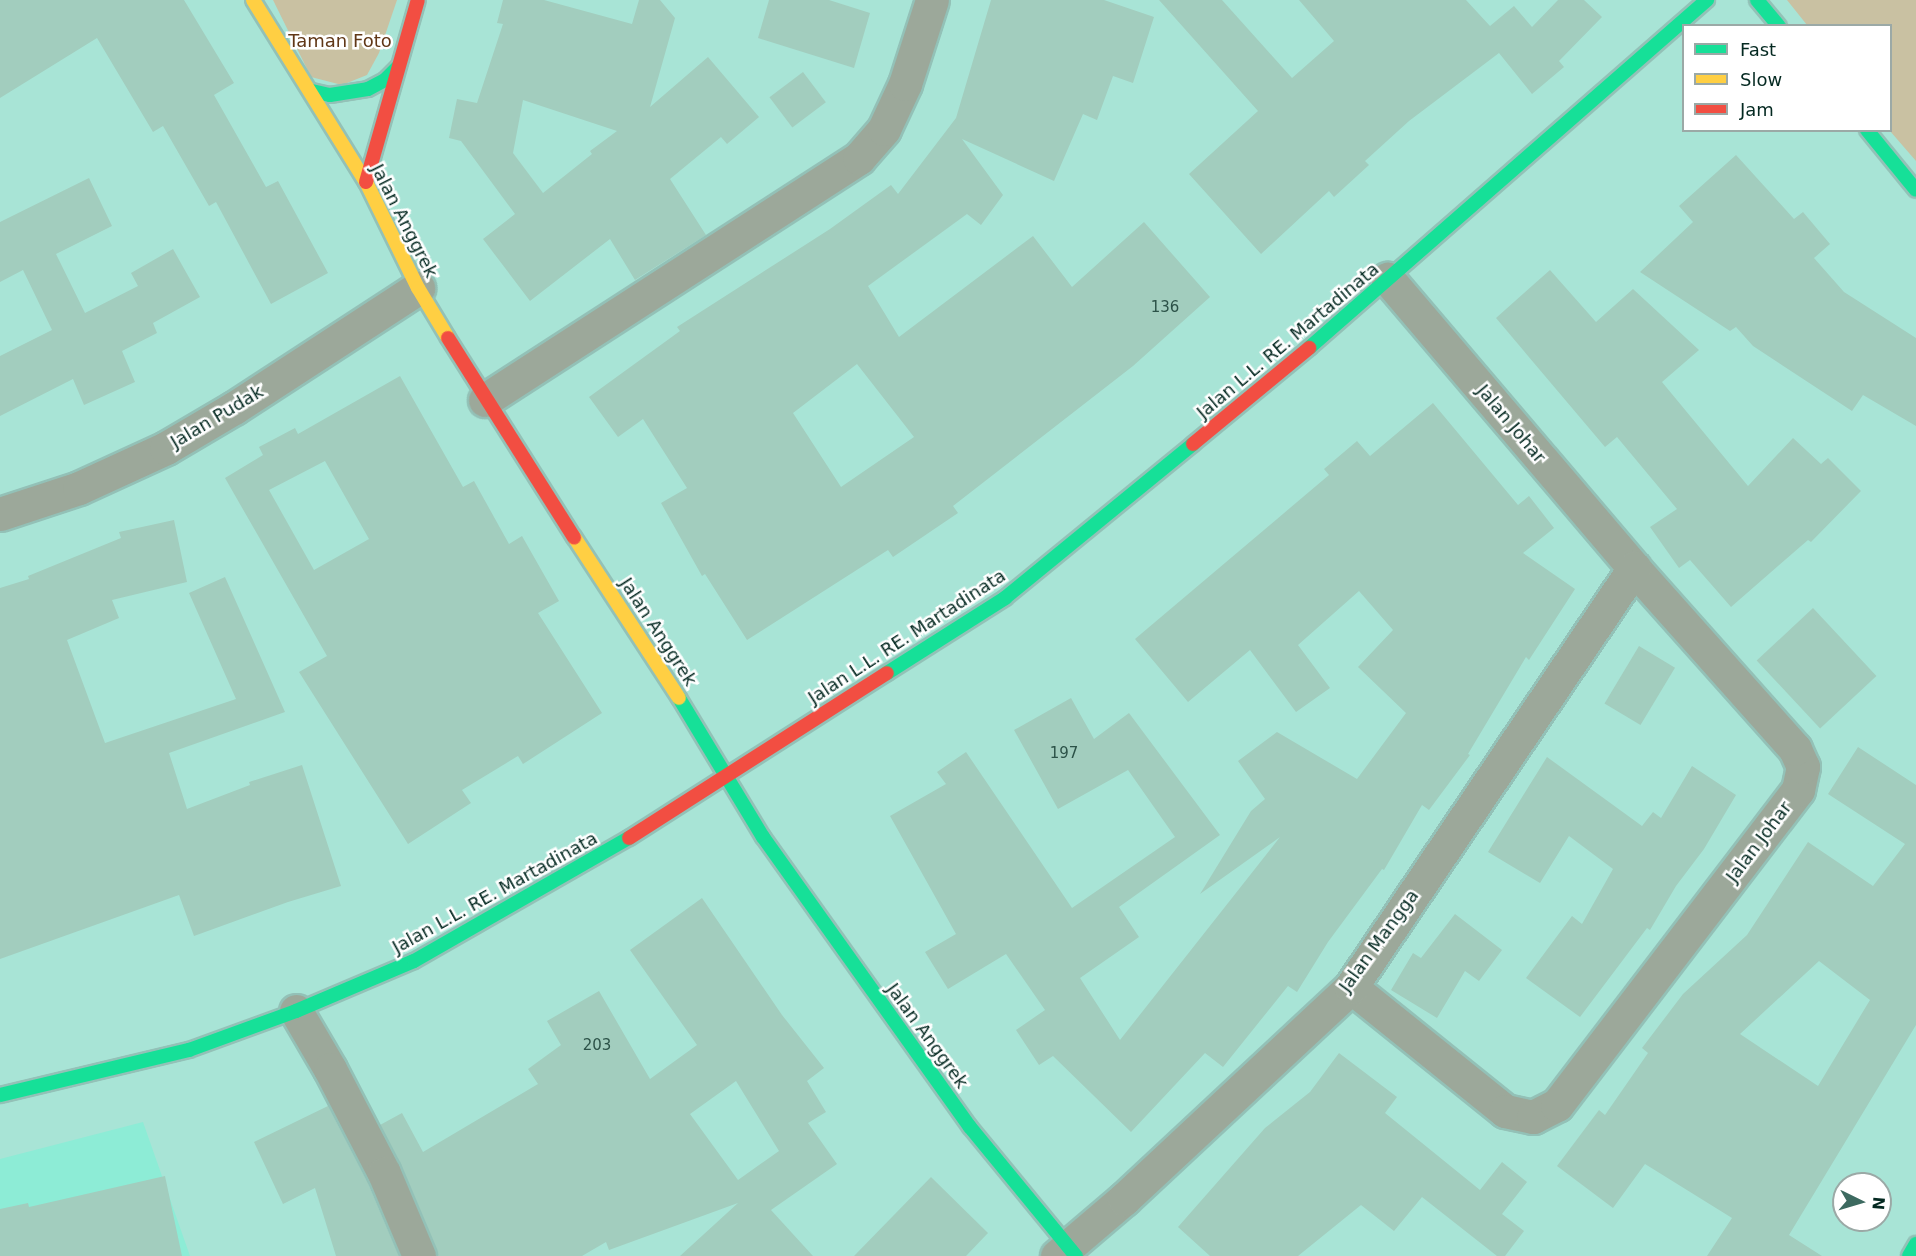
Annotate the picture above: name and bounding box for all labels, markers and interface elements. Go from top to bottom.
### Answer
legend [1682,24,1892,132]
park label: Taman Foto [288,30,392,52]
text: Fast [1740,39,1776,60]
text: Slow [1740,69,1782,90]
text: Jam [1740,99,1774,120]
street label: Jalan Anggrek [366,161,442,281]
street label: Jalan L.L. RE. Martadinata [1193,258,1383,424]
house number: 136 [1151,299,1179,317]
street label: Jalan Johar [1472,380,1550,468]
street label: Jalan Pudak [167,381,267,453]
street label: Jalan L.L. RE. Martadinata [804,565,1010,709]
street label: Jalan Anggrek [615,574,701,690]
house number: 197 [1050,745,1078,763]
street label: Jalan Johar [1722,797,1796,887]
street label: Jalan L.L. RE. Martadinata [389,828,601,958]
street label: Jalan Mangga [1335,886,1423,996]
street label: Jalan Anggrek [882,979,972,1093]
house number: 203 [583,1037,611,1055]
north arrow [1832,1172,1892,1232]
text: N [1868,1196,1888,1211]

